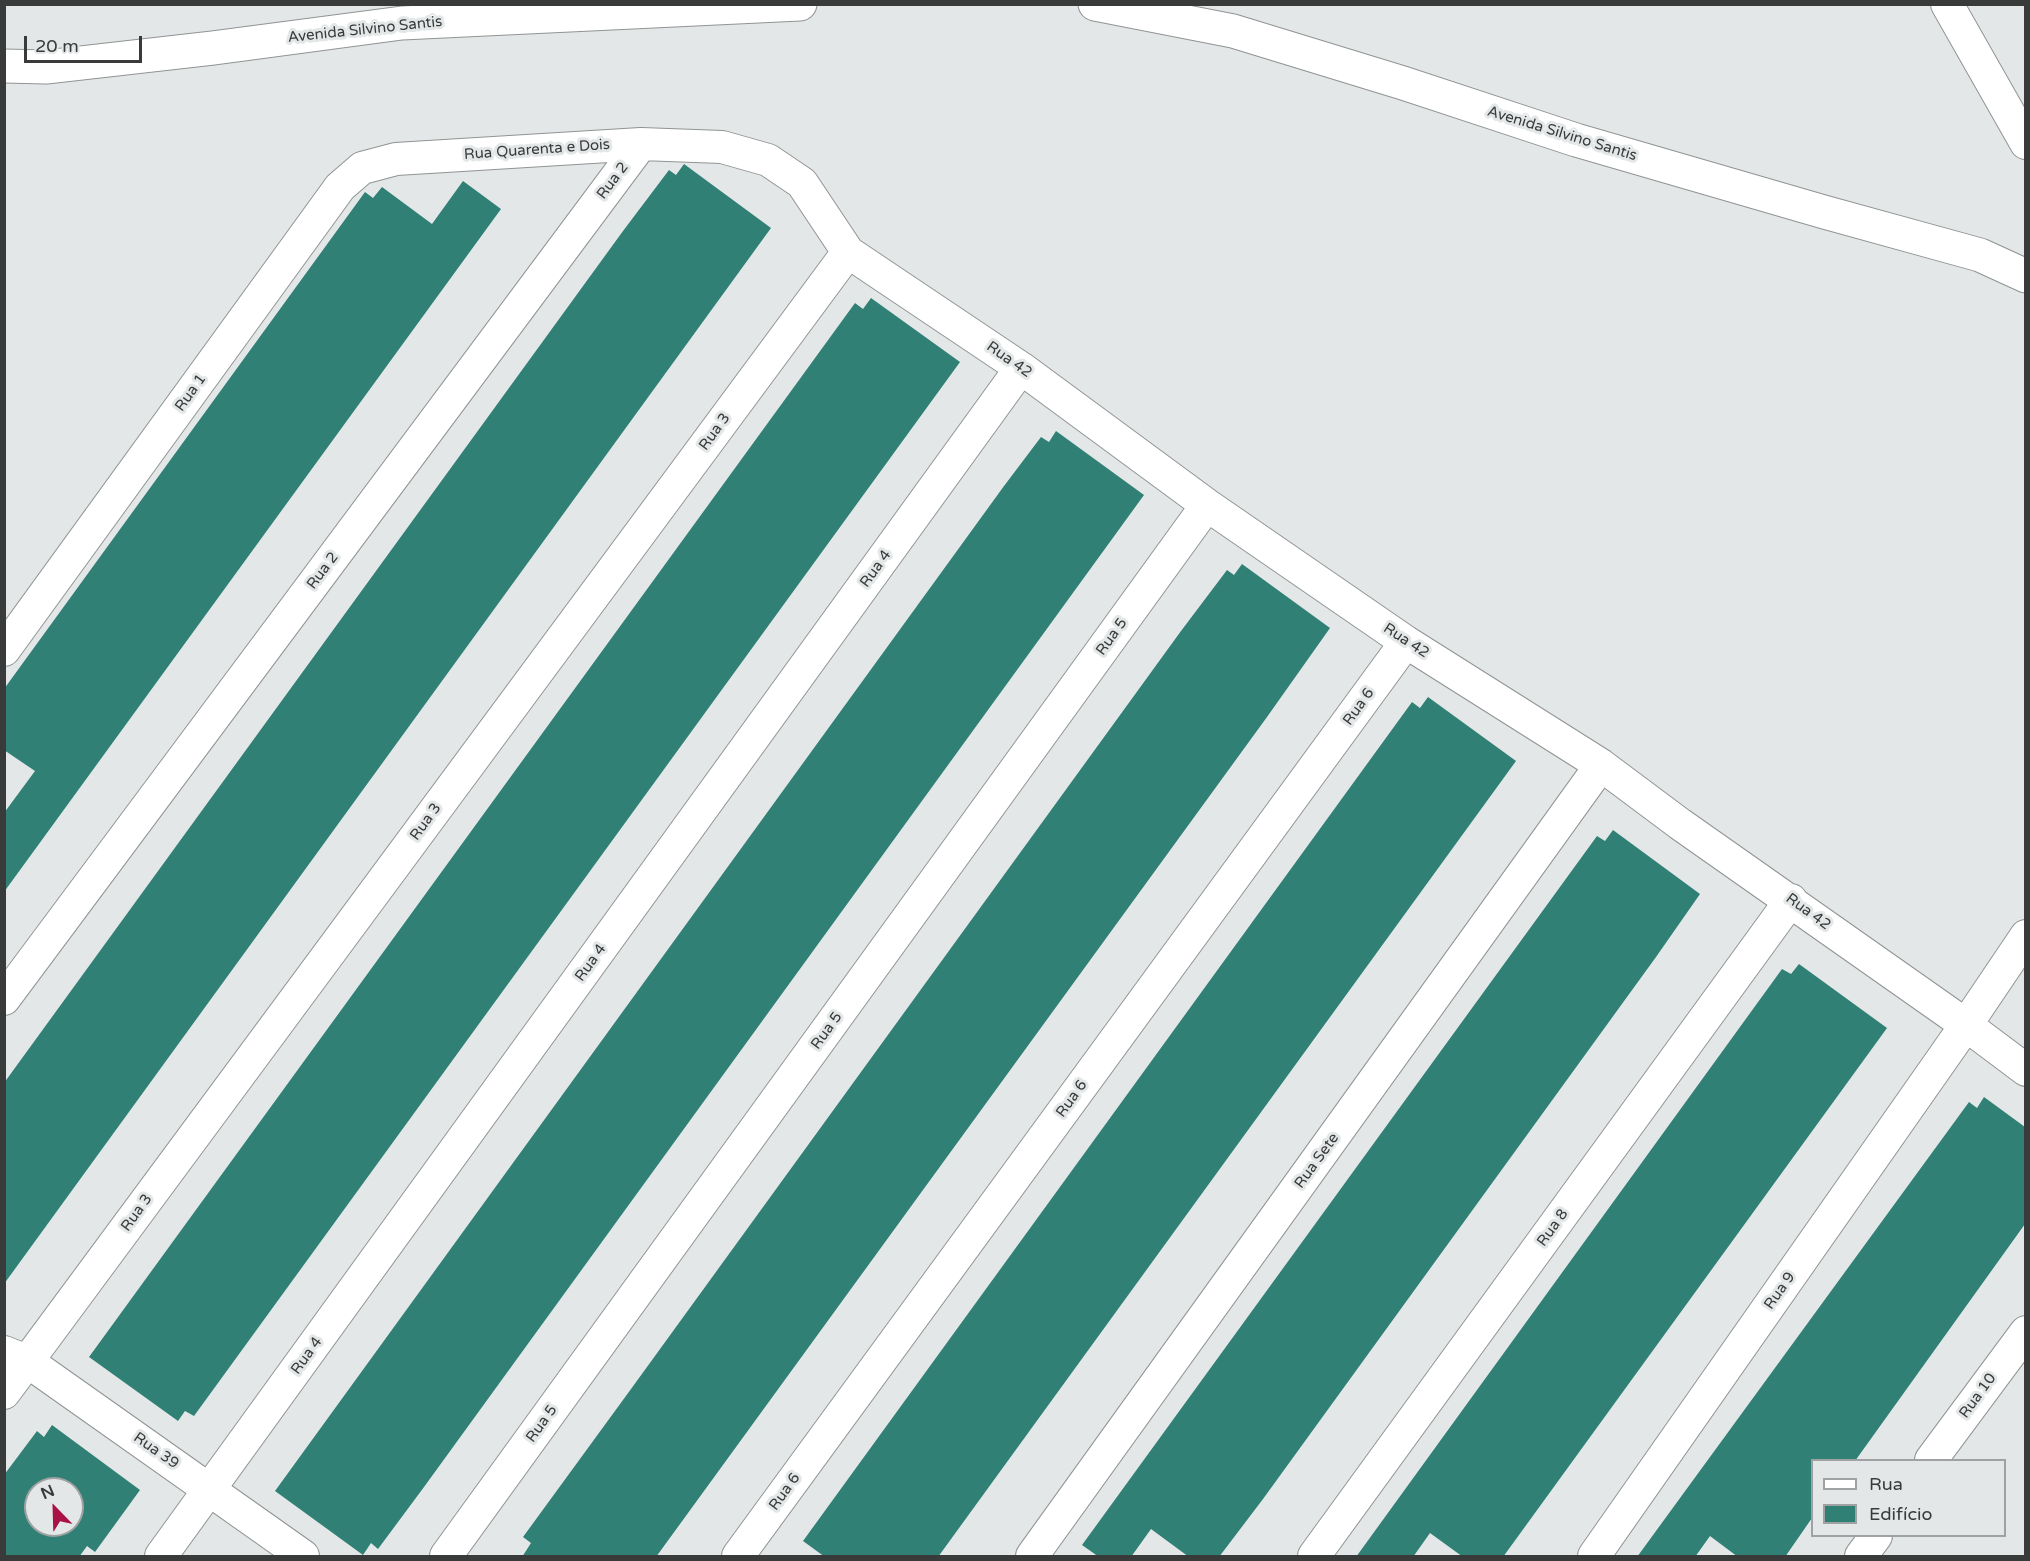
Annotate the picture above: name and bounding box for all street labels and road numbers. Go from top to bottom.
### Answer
street label: Avenida Silvino Santis [287,13,443,47]
street label: Avenida Silvino Santis [1485,103,1639,165]
street label: Rua Quarenta e Dois [463,136,611,164]
street label: Rua 2 [593,159,633,203]
street label: Rua 42 [983,338,1035,382]
street label: Rua 1 [172,371,210,415]
street label: Rua 3 [696,410,734,454]
street label: Rua 4 [857,547,895,591]
street label: Rua 2 [303,549,343,593]
street label: Rua 5 [1093,615,1131,659]
street label: Rua 42 [1380,620,1432,662]
street label: Rua 6 [1340,685,1378,729]
street label: Rua 3 [407,800,445,844]
street label: Rua 42 [1782,890,1834,934]
street label: Rua 4 [572,941,610,985]
street label: Rua 5 [808,1009,846,1053]
street label: Rua 6 [1053,1077,1091,1121]
street label: Rua Sete [1291,1130,1343,1192]
street label: Rua 3 [118,1191,156,1235]
street label: Rua 8 [1534,1206,1572,1250]
street label: Rua 9 [1761,1269,1799,1313]
street label: Rua 4 [288,1334,326,1378]
street label: Rua 10 [1956,1370,2000,1422]
street label: Rua 5 [523,1402,561,1446]
street label: Rua 39 [130,1429,182,1473]
street label: Rua 6 [766,1470,804,1514]

